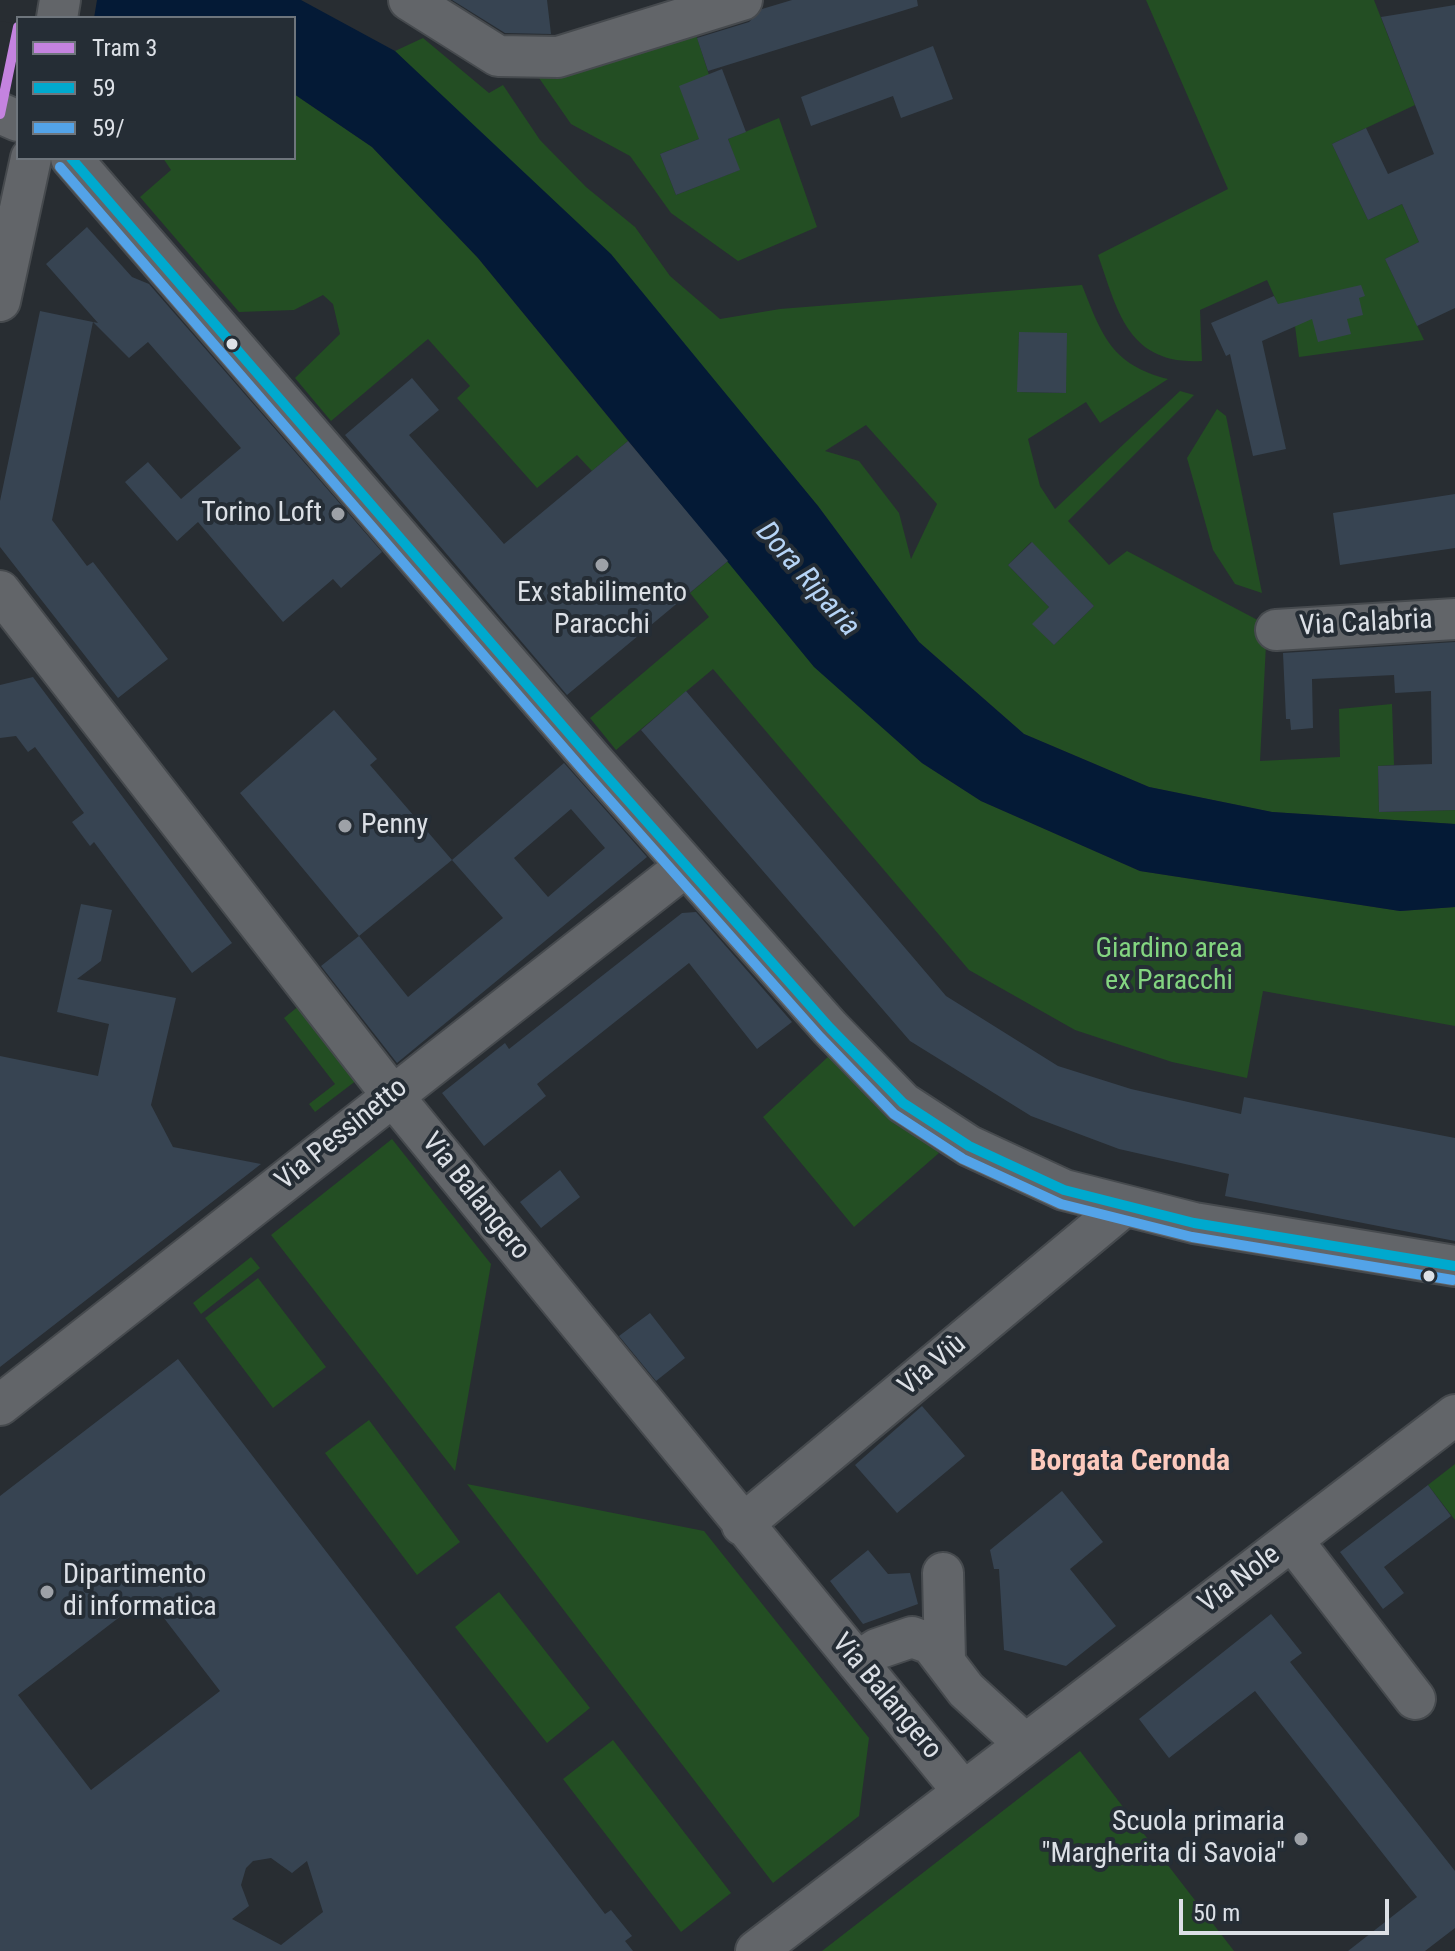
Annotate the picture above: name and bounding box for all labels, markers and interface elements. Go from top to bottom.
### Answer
legend [16,16,296,160]
text: Tram 3 [92,34,157,62]
text: 59 [92,74,116,102]
text: 59/ [92,114,125,142]
unlabelled marker [224,336,240,352]
place label: Torino Loft [201,497,322,531]
marker: Torino Loft [329,505,347,523]
water label: Dora Riparia [747,515,867,645]
marker: Ex stabilimento Paracchi [593,556,611,574]
place label: Ex stabilimento Paracchi [517,577,687,643]
street label: Via Calabria [1299,604,1433,644]
place label: Penny [361,809,428,843]
marker: Penny [336,817,354,835]
park label: Giardino area ex Paracchi [1095,933,1243,999]
street label: Via Pessinetto [269,1072,415,1198]
street label: Via Balangero [414,1127,536,1267]
unlabelled marker [1421,1268,1437,1284]
street label: Via Viù [892,1328,974,1404]
district label: Borgata Ceronda [1030,1444,1230,1480]
street label: Via Nole [1193,1539,1287,1621]
place label: Dipartimento di informatica [63,1559,217,1625]
marker: Dipartimento di informatica [38,1583,56,1601]
street label: Via Balangero [824,1627,948,1767]
place label: Scuola primaria "Margherita di Savoia" [1041,1806,1285,1872]
marker: Scuola primaria "Margherita di Savoia" [1292,1830,1310,1848]
scale bar [1183,1883,1393,1933]
text: 50 m [1193,1899,1240,1927]

